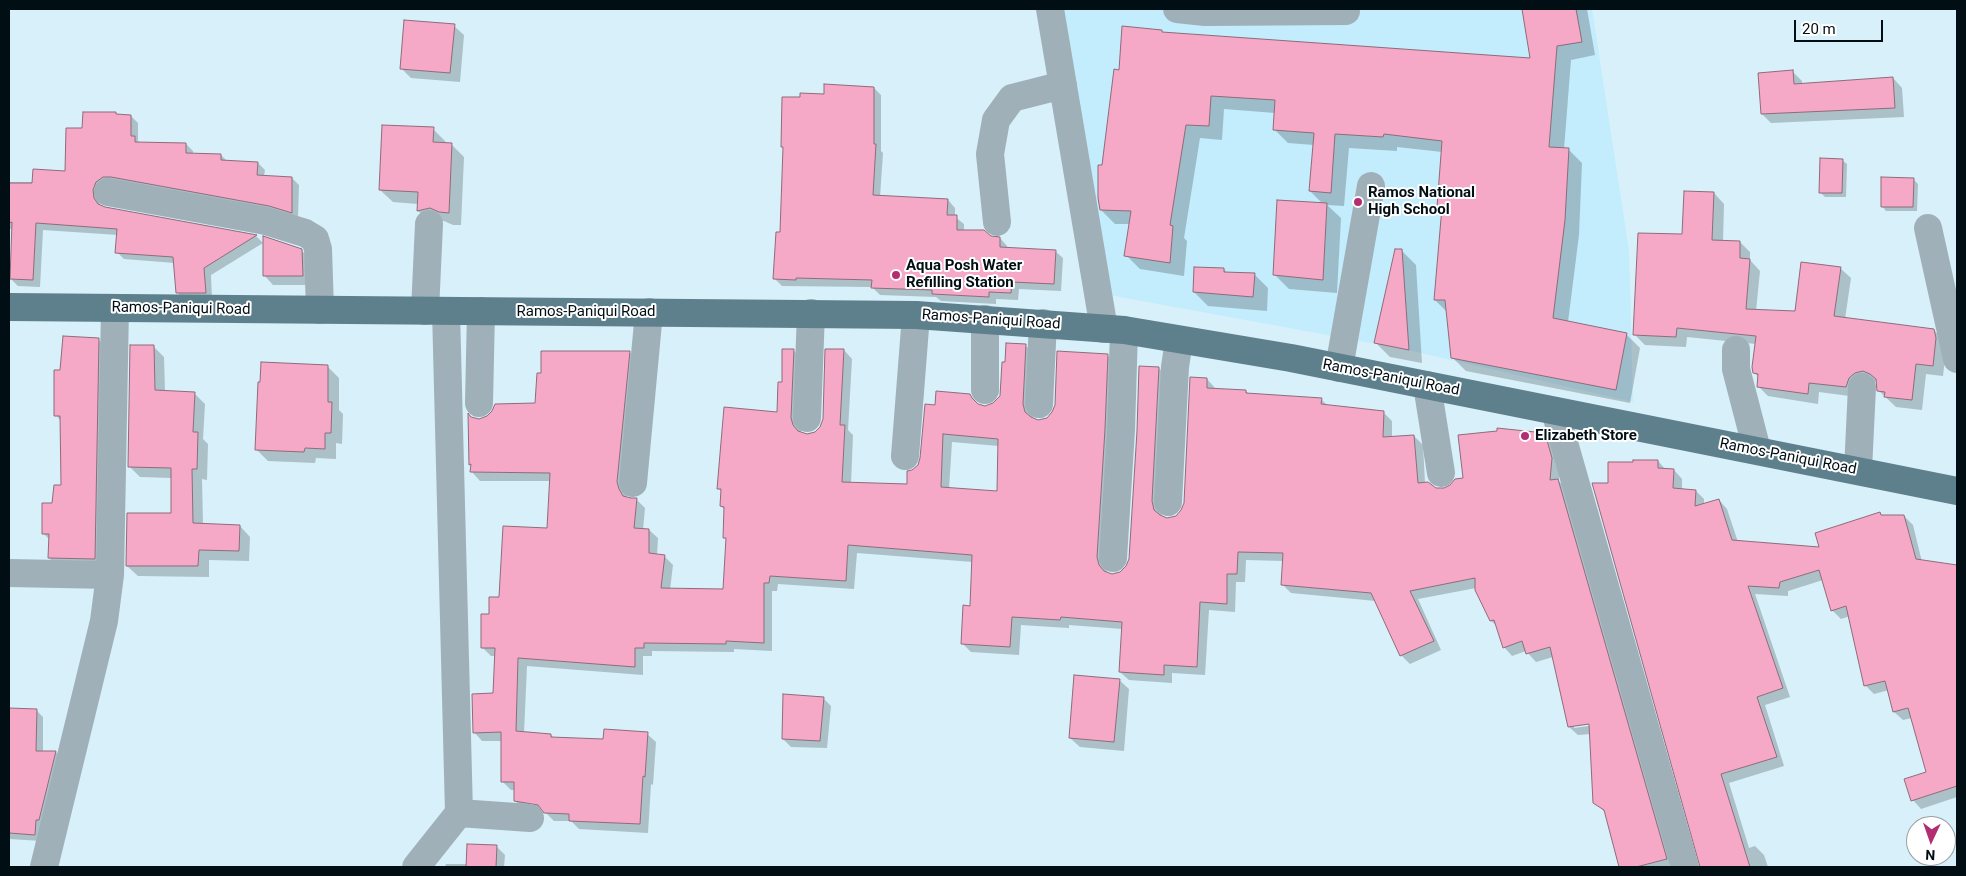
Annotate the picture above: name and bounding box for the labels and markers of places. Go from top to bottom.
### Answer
place label: Ramos National High School [1368,184,1475,219]
marker: Ramos National High School [1352,196,1364,208]
place label: Aqua Posh Water Refilling Station [906,257,1022,292]
marker: Aqua Posh Water Refilling Station [890,269,902,281]
place label: Elizabeth Store [1535,427,1637,445]
marker: Elizabeth Store [1519,430,1531,442]

